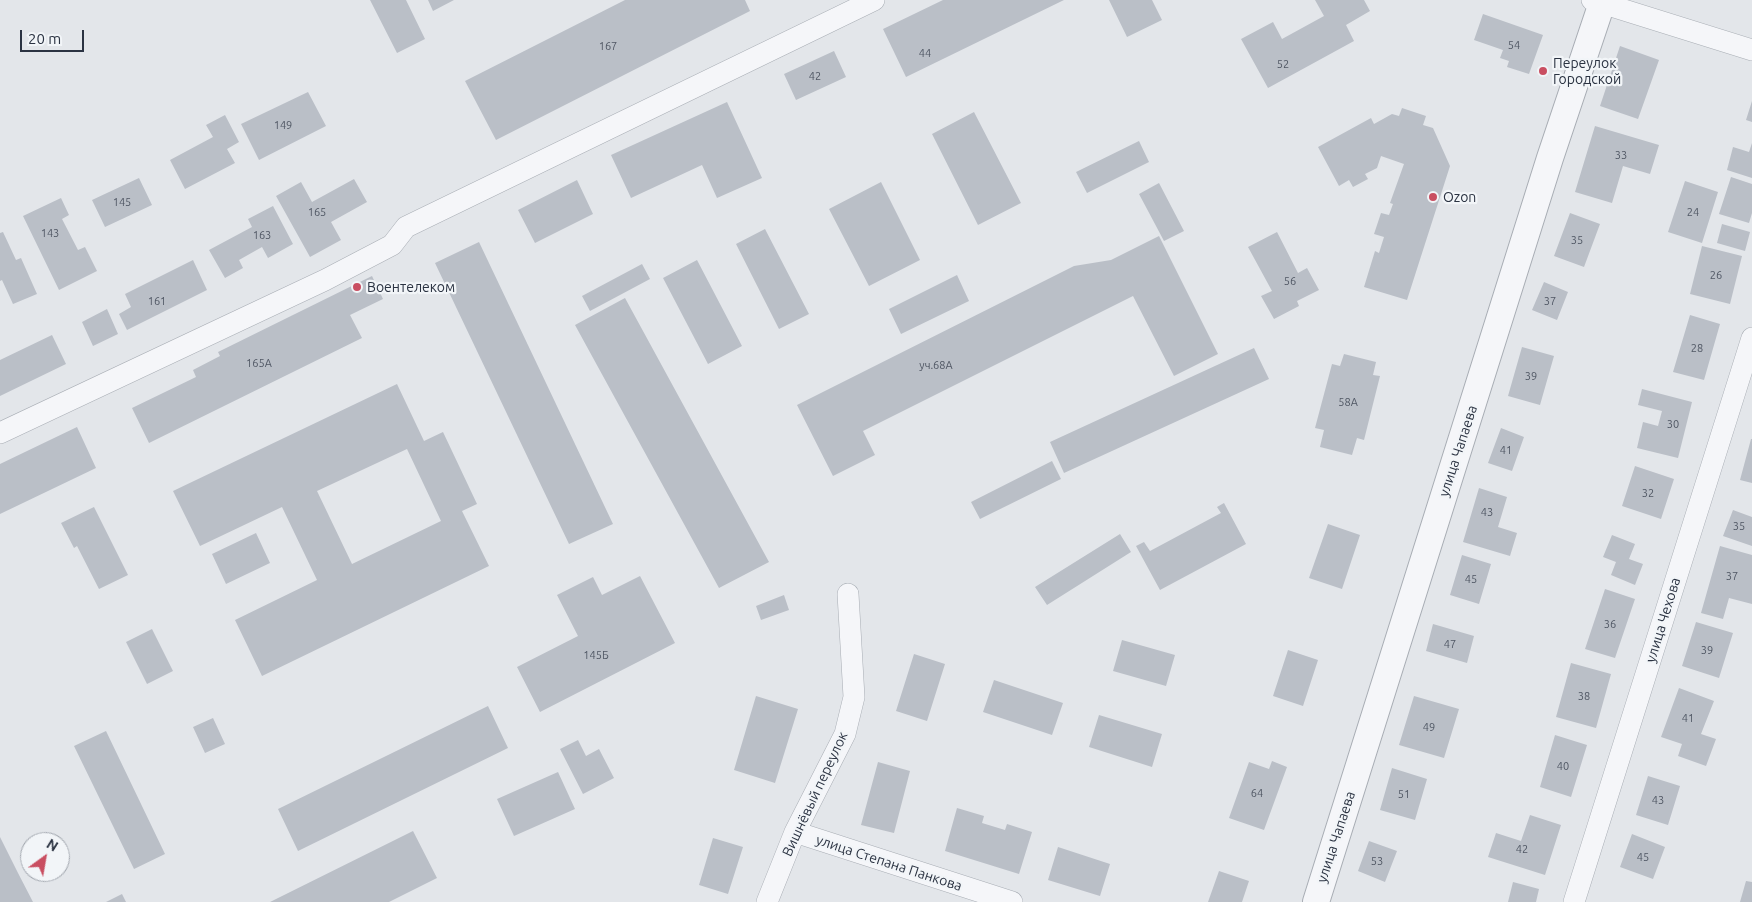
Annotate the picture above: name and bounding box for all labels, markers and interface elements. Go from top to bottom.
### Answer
scale bar [22,20,86,52]
text: 20 m [28,30,61,47]
house number: 54 [1508,38,1520,52]
house number: 167 [599,39,617,53]
house number: 44 [919,46,931,60]
place label: Переулок Городской [1553,55,1621,88]
house number: 52 [1277,57,1289,71]
marker: Переулок Городской [1537,65,1549,77]
house number: 42 [809,69,821,83]
house number: 149 [274,118,292,132]
house number: 33 [1615,148,1627,162]
place label: Ozon [1443,189,1476,205]
marker: Ozon [1427,191,1439,203]
house number: 145 [113,195,131,209]
house number: 165 [308,205,326,219]
house number: 24 [1687,205,1699,219]
house number: 143 [41,226,59,240]
house number: 163 [253,228,271,242]
house number: 35 [1571,233,1583,247]
house number: 26 [1710,268,1722,282]
house number: 56 [1284,274,1296,288]
place label: Воентелеком [367,279,455,295]
marker: Воентелеком [351,281,363,293]
house number: 161 [148,294,166,308]
house number: 37 [1544,294,1556,308]
house number: 28 [1691,341,1703,355]
house number: 165А [246,356,272,370]
house number: уч.68А [919,358,953,372]
house number: 39 [1525,369,1537,383]
house number: 58А [1338,395,1358,409]
street label: улица Чапаева [1435,403,1481,499]
house number: 30 [1667,417,1679,431]
house number: 41 [1500,443,1512,457]
house number: 32 [1642,486,1654,500]
house number: 43 [1481,505,1493,519]
house number: 35 [1733,519,1745,533]
house number: 37 [1726,569,1738,583]
house number: 45 [1465,572,1477,586]
street label: улица Чехова [1642,576,1684,664]
house number: 36 [1604,617,1616,631]
house number: 47 [1444,637,1456,651]
house number: 39 [1701,643,1713,657]
house number: 145Б [583,648,609,662]
house number: 38 [1578,689,1590,703]
house number: 41 [1682,711,1694,725]
house number: 49 [1423,720,1435,734]
street label: Вишнёвый переулок [779,729,851,859]
house number: 40 [1557,759,1569,773]
house number: 64 [1251,786,1263,800]
house number: 51 [1398,787,1410,801]
street label: улица Чапаева [1313,789,1359,885]
house number: 43 [1652,793,1664,807]
street label: улица Степана Панкова [814,831,964,895]
north arrow [20,832,70,882]
text: N [44,836,61,855]
house number: 42 [1516,842,1528,856]
house number: 45 [1637,850,1649,864]
house number: 53 [1371,854,1383,868]

